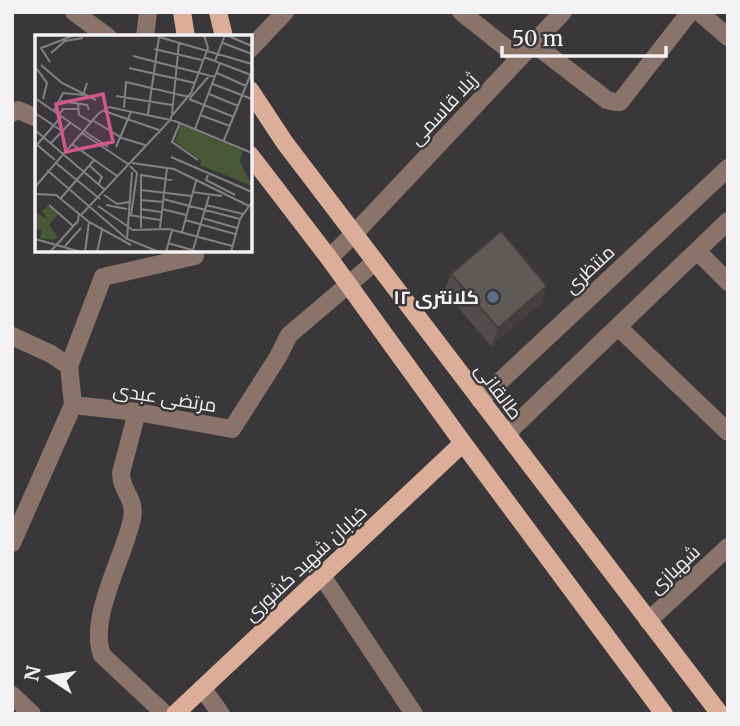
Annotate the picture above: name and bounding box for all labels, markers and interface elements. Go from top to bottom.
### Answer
scale bar [502,14,666,58]
text: 50 m [512,25,563,52]
inset map [35,35,252,252]
street label: ژیلا قاسمی [404,68,482,150]
street label: منتظری [559,240,619,298]
place label: کلانتری ۱۲ [393,285,479,309]
marker: کلانتری ۱۲ [485,289,501,305]
street label: طالقانی [470,358,528,424]
street label: مرتضی عبدی [112,377,218,417]
street label: خیابان شهید کشوری [239,500,371,626]
street label: شهبازی [643,539,705,599]
north arrow [14,642,84,712]
text: N [19,664,46,683]

